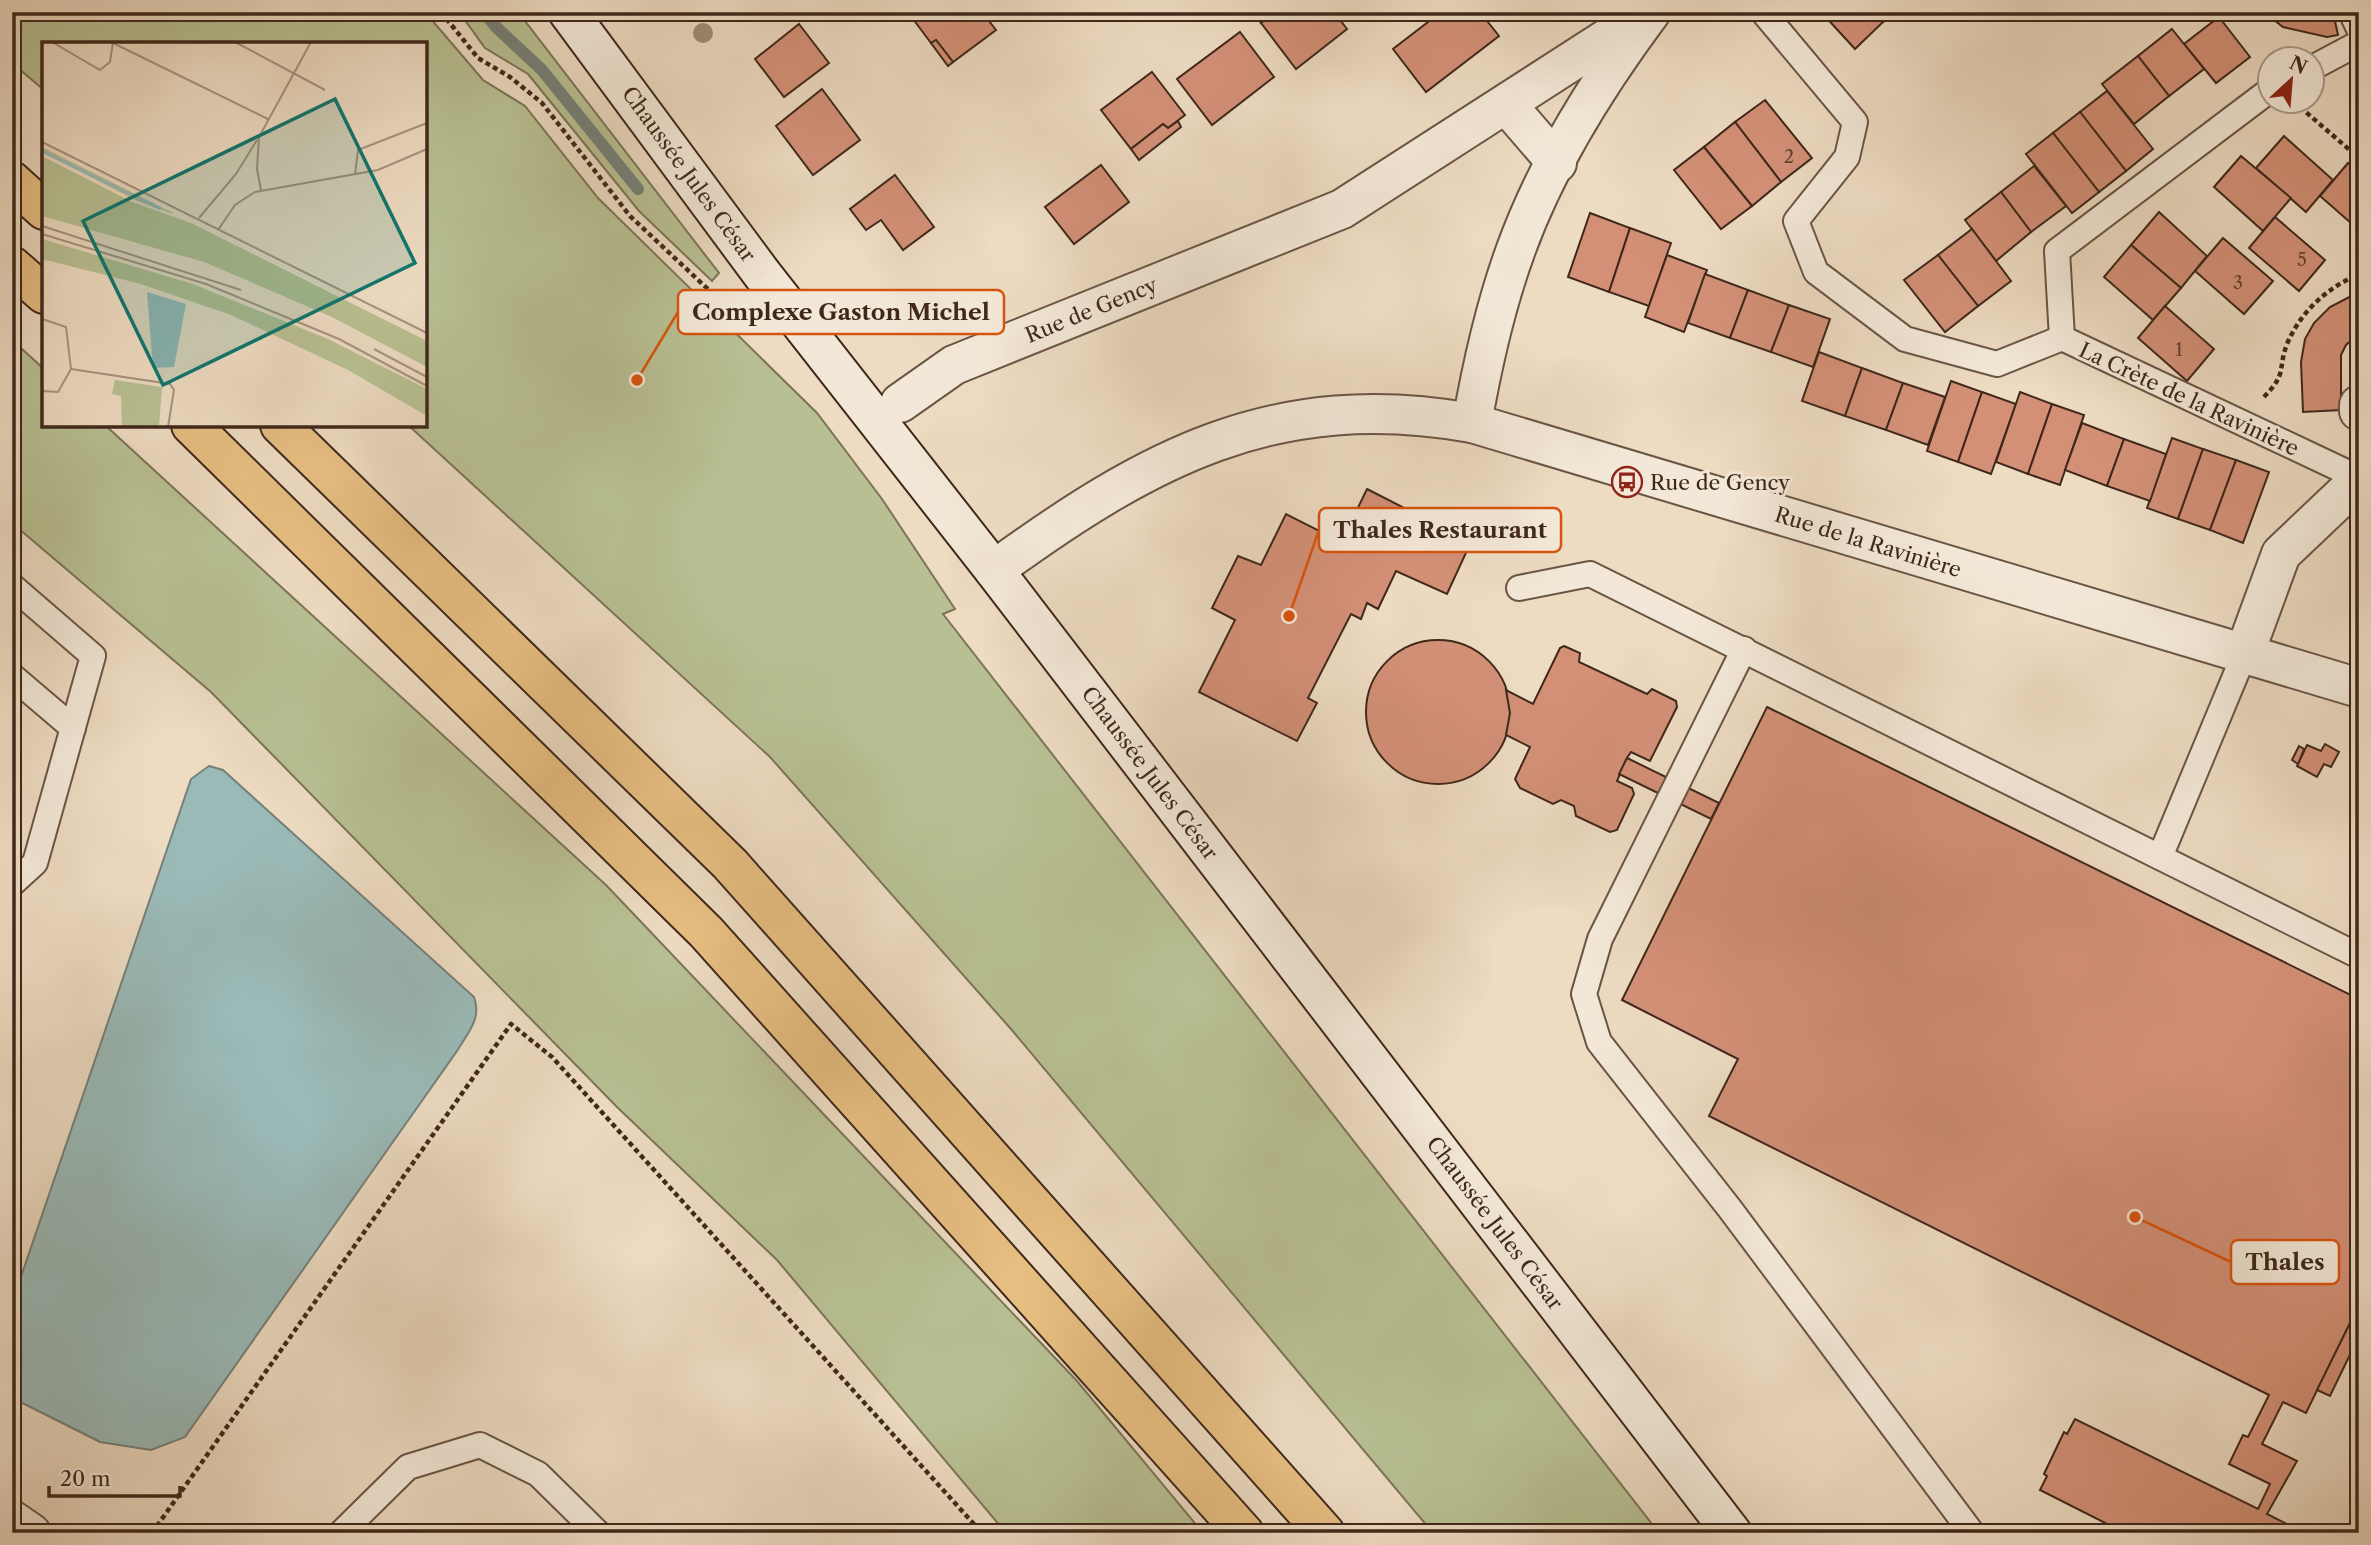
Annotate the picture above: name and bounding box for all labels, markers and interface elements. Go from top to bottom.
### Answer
inset map [42,42,427,427]
north arrow [2256,46,2326,116]
text: N [2286,51,2311,79]
street label: Chaussée Jules César [617,81,761,267]
house number: 2 [1784,146,1794,168]
house number: 5 [2297,249,2307,271]
street label: Rue de Gency [1021,272,1161,348]
house number: 3 [2233,272,2243,294]
callout: Complexe Gaston Michel [678,290,1004,334]
text: Complexe Gaston Michel [692,298,990,326]
street label: La Crète de la Ravinière [2075,337,2303,461]
house number: 1 [2175,339,2183,361]
bus stop icon: Rue de Gency [1610,465,1644,499]
place label: Rue de Gency [1650,470,1790,495]
street label: Rue de la Ravinière [1772,502,1964,582]
callout: Thales Restaurant [1319,508,1561,552]
text: Thales Restaurant [1333,516,1548,544]
street label: Chaussée Jules César [1077,681,1223,865]
street label: Chaussée Jules César [1422,1131,1568,1315]
callout: Thales [2231,1240,2339,1284]
text: Thales [2245,1248,2325,1276]
scale bar [49,1454,180,1498]
text: 20 m [60,1466,111,1491]

